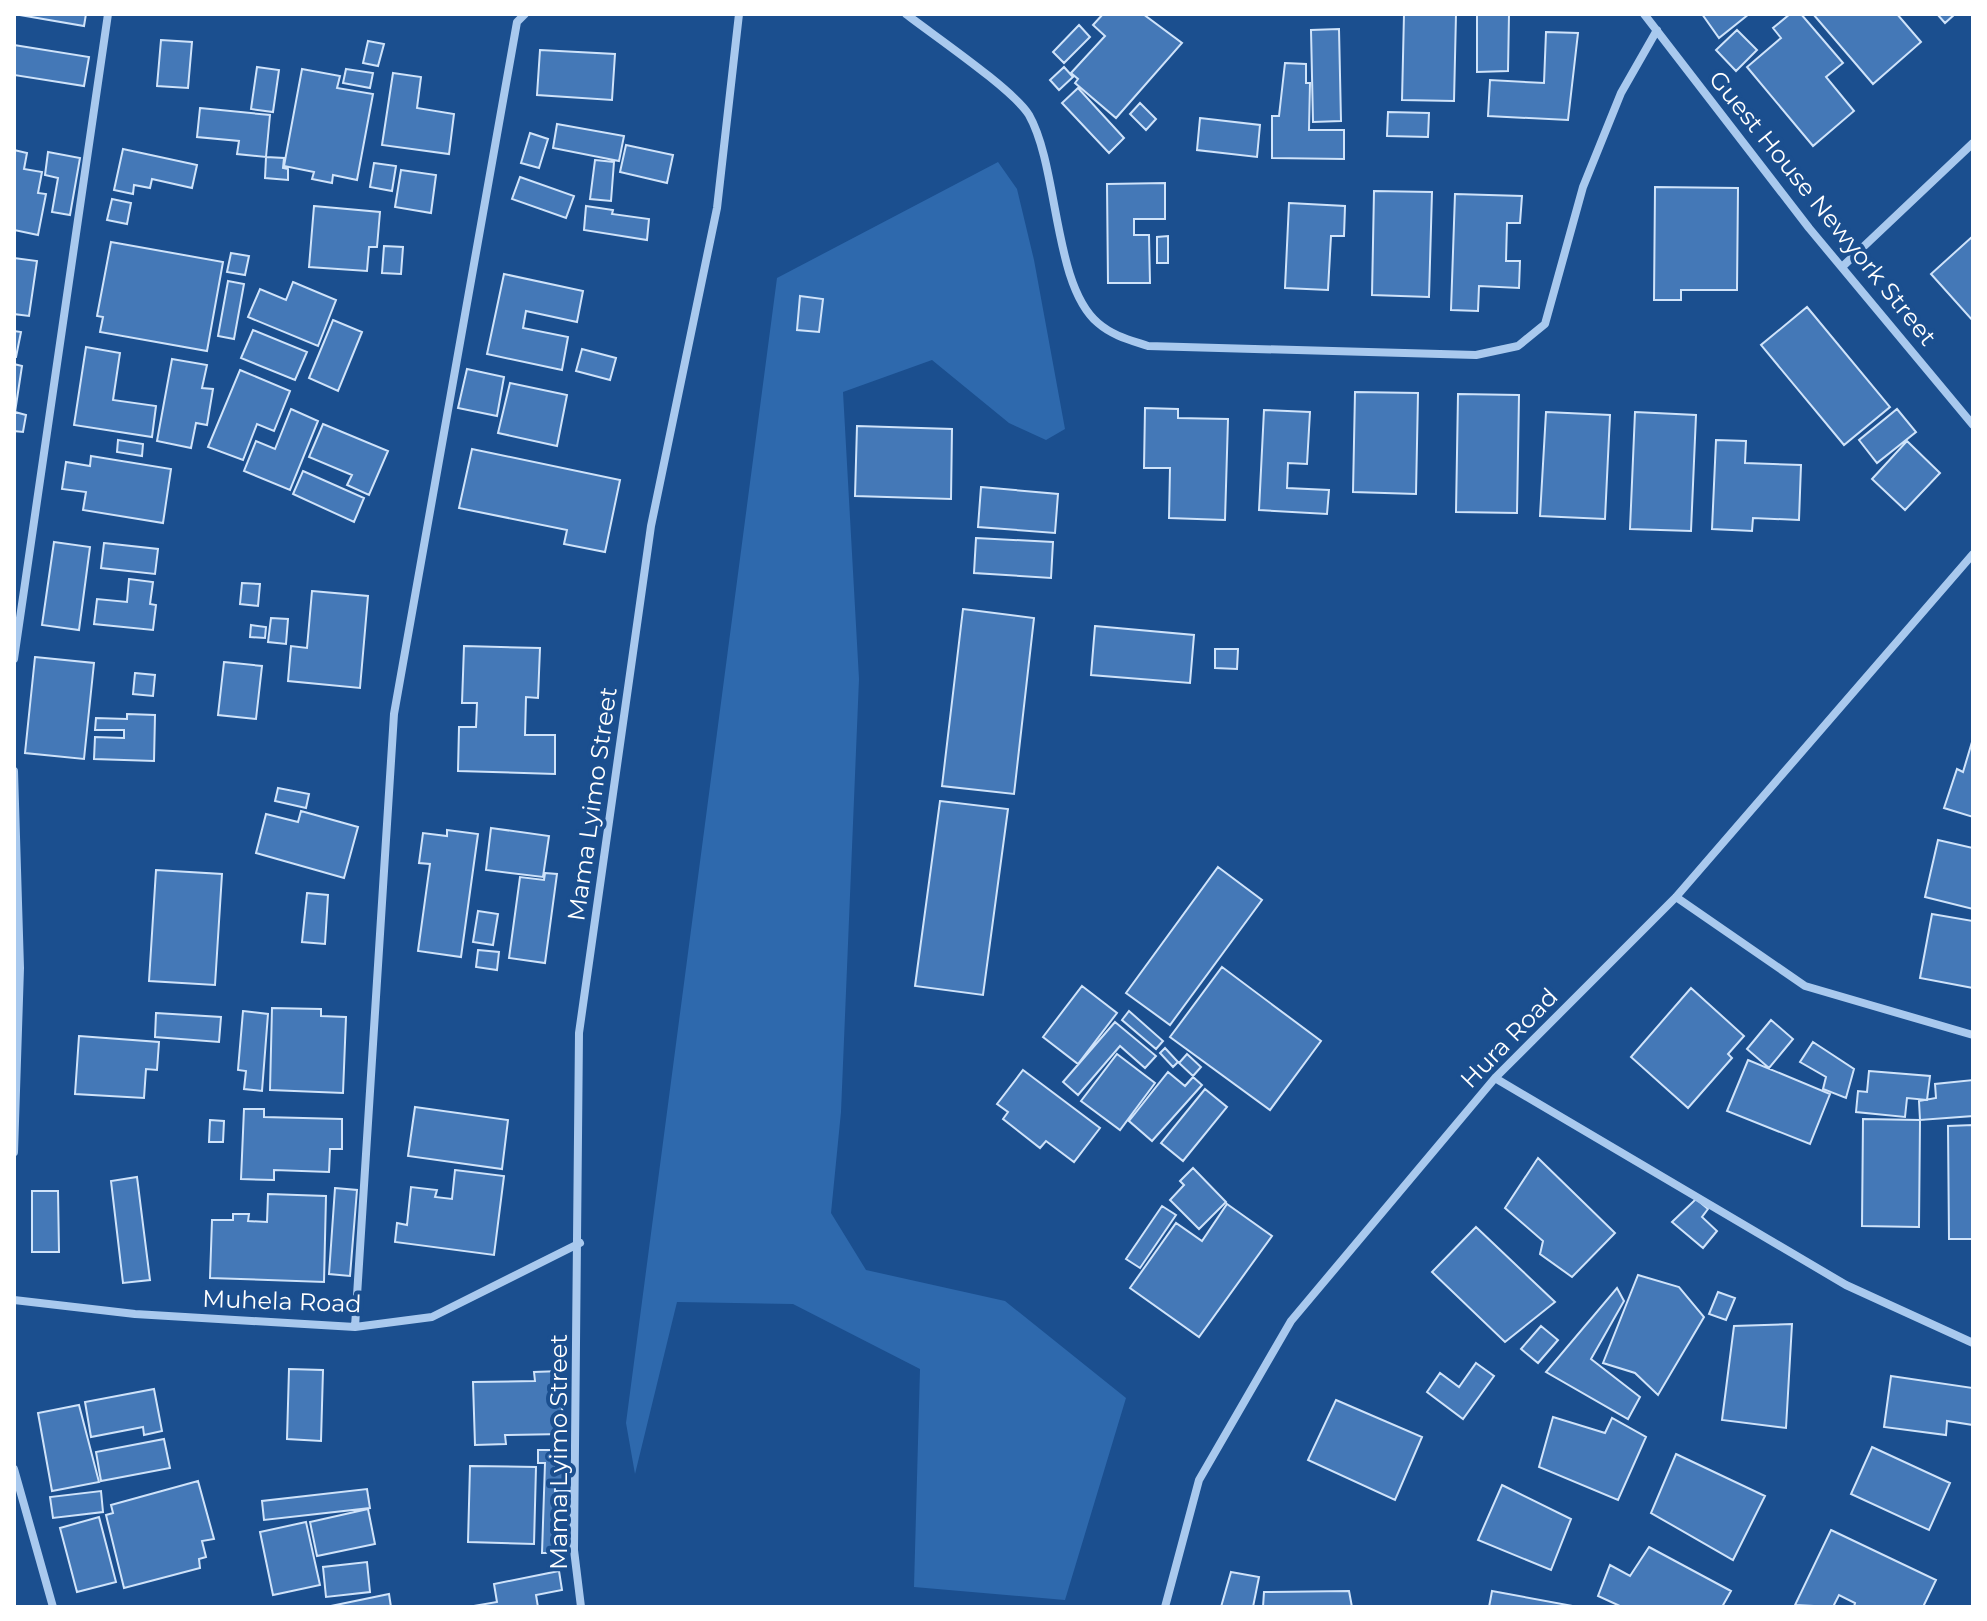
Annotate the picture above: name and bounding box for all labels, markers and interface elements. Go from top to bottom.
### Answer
street label: Guest House Newyork Street [1703,65,1943,351]
street label: Mama Lyimo Street [561,685,623,923]
street label: Hura Road [1454,982,1564,1094]
street label: Muhela Road [202,1284,362,1318]
street label: Mama Lyimo Street [544,1334,573,1570]

